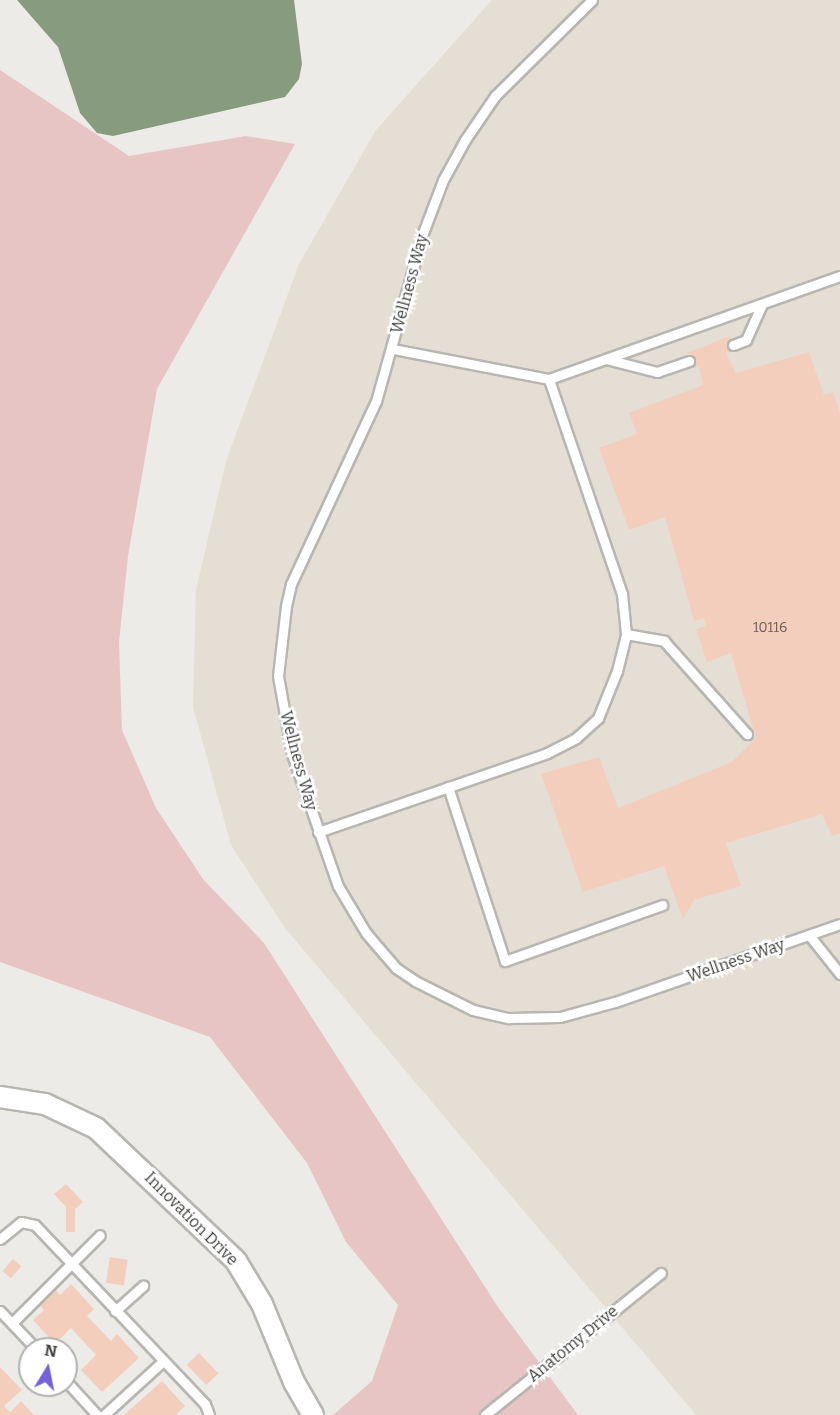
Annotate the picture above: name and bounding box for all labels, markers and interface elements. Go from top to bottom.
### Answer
street label: Wellness Way [387,232,433,336]
house number: 10116 [753,620,787,636]
street label: Wellness Way [275,709,321,813]
street label: Wellness Way [684,935,788,987]
street label: Innovation Drive [140,1168,242,1270]
street label: Anatomy Drive [524,1302,622,1386]
north arrow [18,1337,78,1397]
text: N [43,1340,59,1361]

